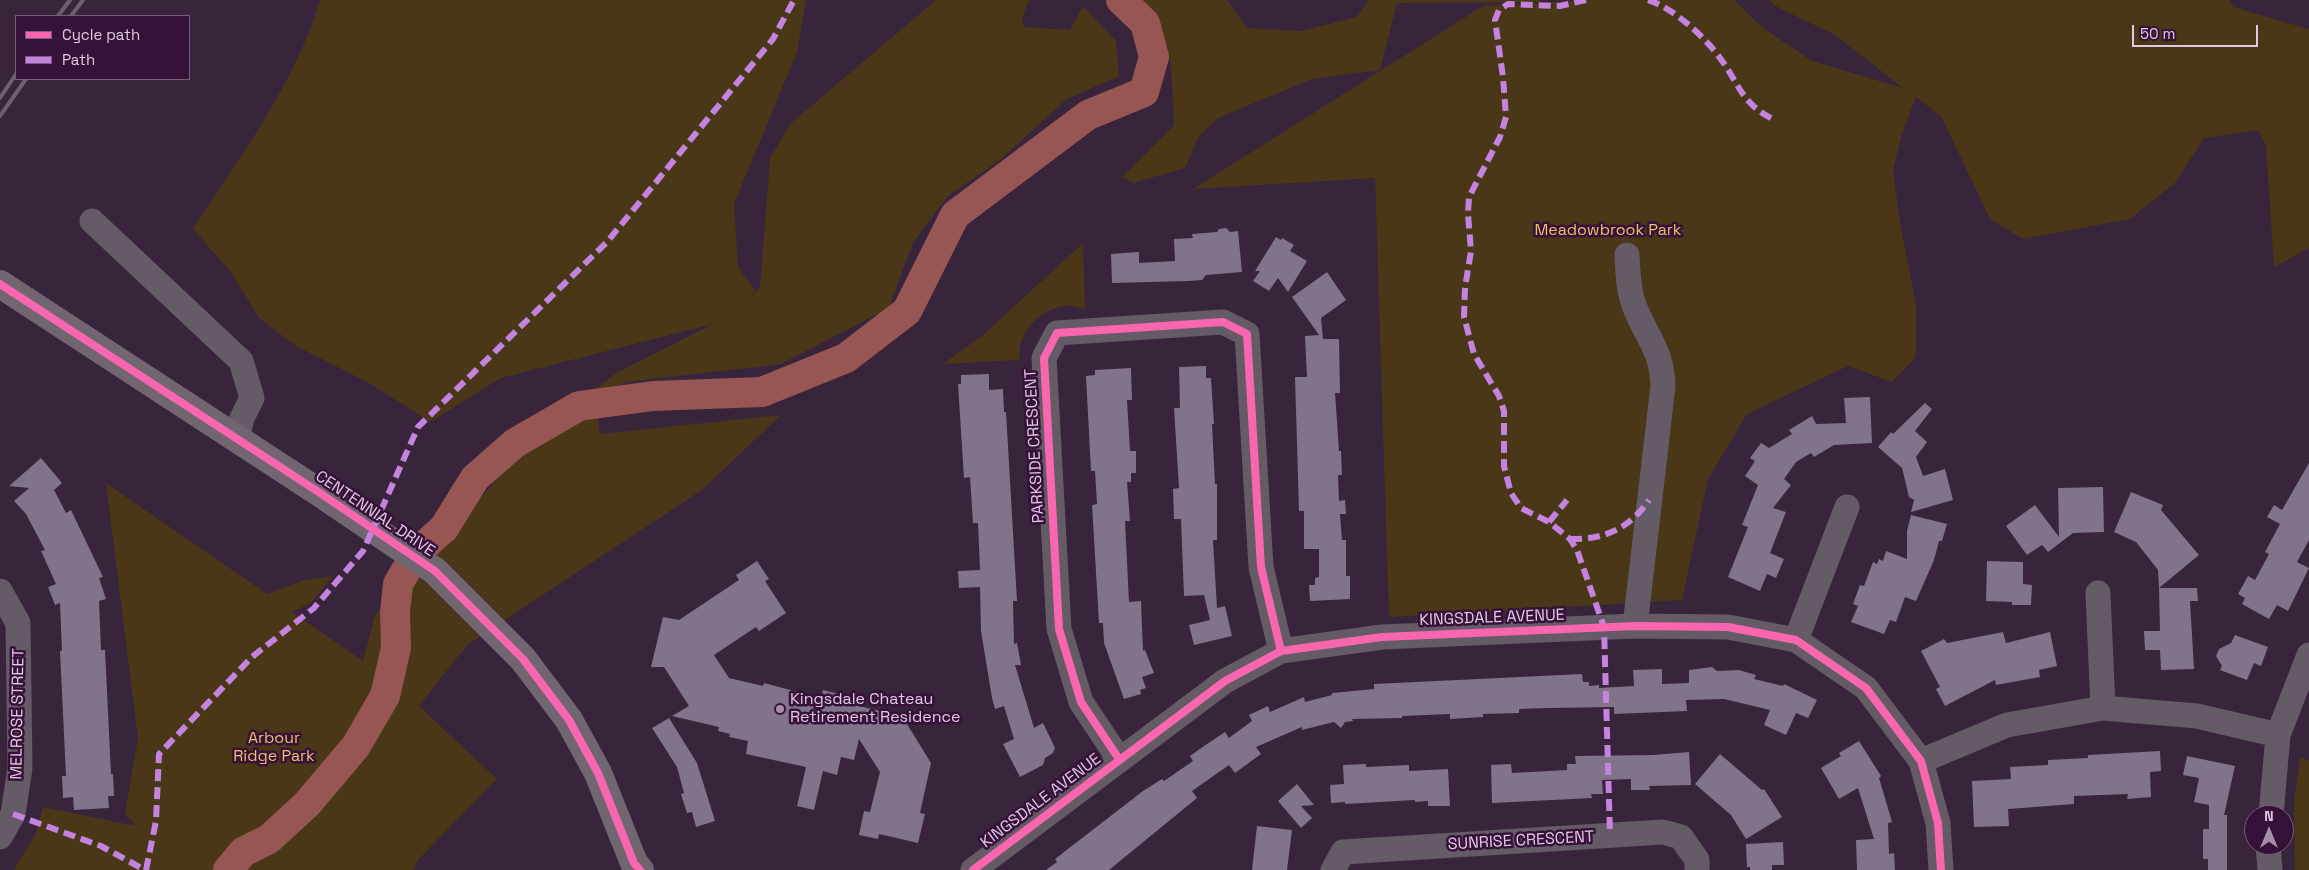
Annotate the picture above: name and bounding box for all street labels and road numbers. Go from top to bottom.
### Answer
street label: PARKSIDE CRESCENT [1021,368,1049,524]
street label: CENTENNIAL DRIVE [312,467,438,561]
street label: KINGSDALE AVENUE [1419,606,1565,630]
street label: MELROSE STREET [7,648,29,780]
street label: KINGSDALE AVENUE [977,750,1105,852]
street label: SUNRISE CRESCENT [1447,828,1595,854]

